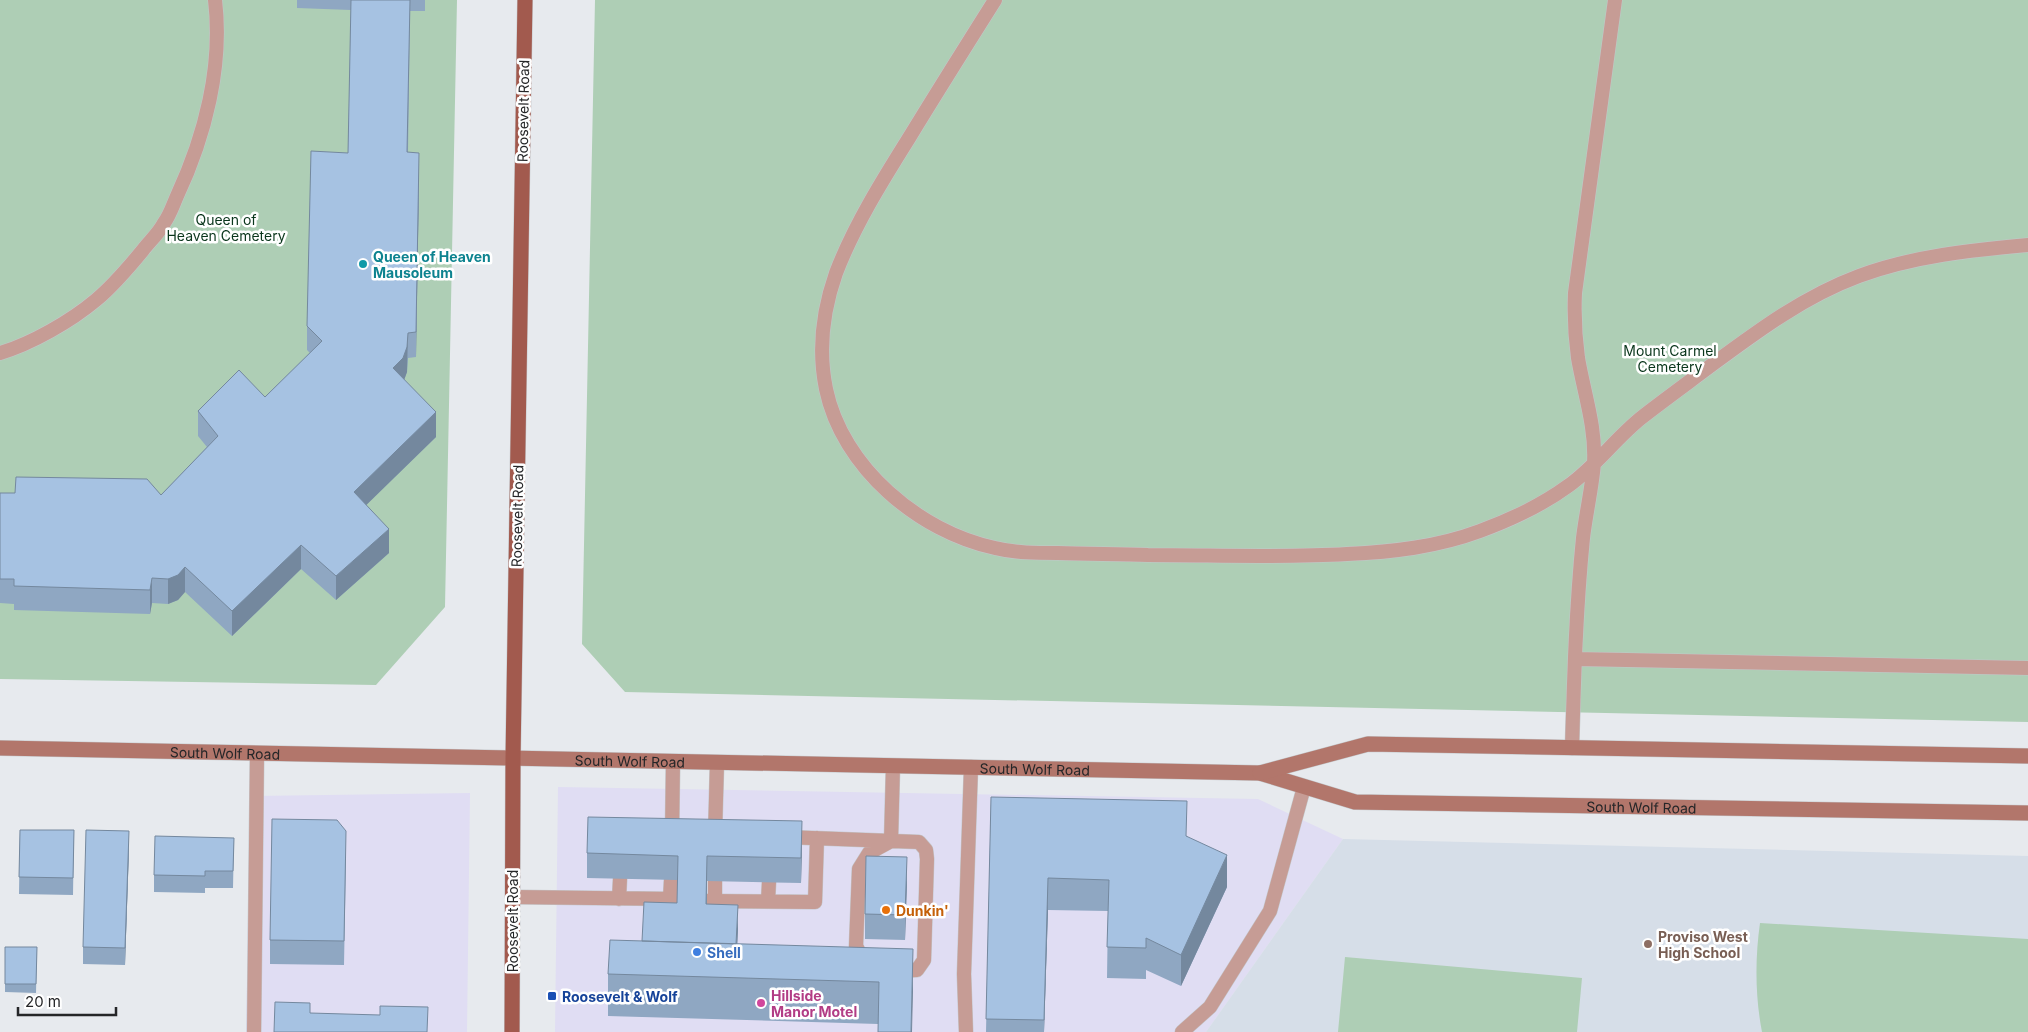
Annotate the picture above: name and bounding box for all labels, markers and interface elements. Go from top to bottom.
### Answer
street label: Roosevelt Road [514,60,532,162]
park label: Queen of Heaven Cemetery [166,211,286,244]
place label: Queen of Heaven Mausoleum [373,248,491,281]
marker: Queen of Heaven Mausoleum [357,258,369,270]
park label: Mount Carmel Cemetery [1623,342,1717,375]
street label: Roosevelt Road [508,465,526,567]
street label: South Wolf Road [170,743,280,762]
street label: South Wolf Road [575,751,685,770]
street label: South Wolf Road [979,759,1090,778]
street label: South Wolf Road [1586,797,1697,816]
street label: Roosevelt Road [504,870,521,972]
place label: Dunkin' [896,902,949,919]
marker: Dunkin' [880,904,892,916]
place label: Proviso West High School [1658,928,1748,961]
marker: Proviso West High School [1642,938,1654,950]
place label: Shell [707,944,741,961]
marker: Shell [691,946,703,958]
scale bar [18,984,115,1016]
place label: Hillside Manor Motel [771,987,857,1020]
place label: Roosevelt & Wolf [562,988,678,1005]
marker: Roosevelt & Wolf [546,990,558,1002]
text: 20 m [25,992,61,1011]
marker: Hillside Manor Motel [755,997,767,1009]

